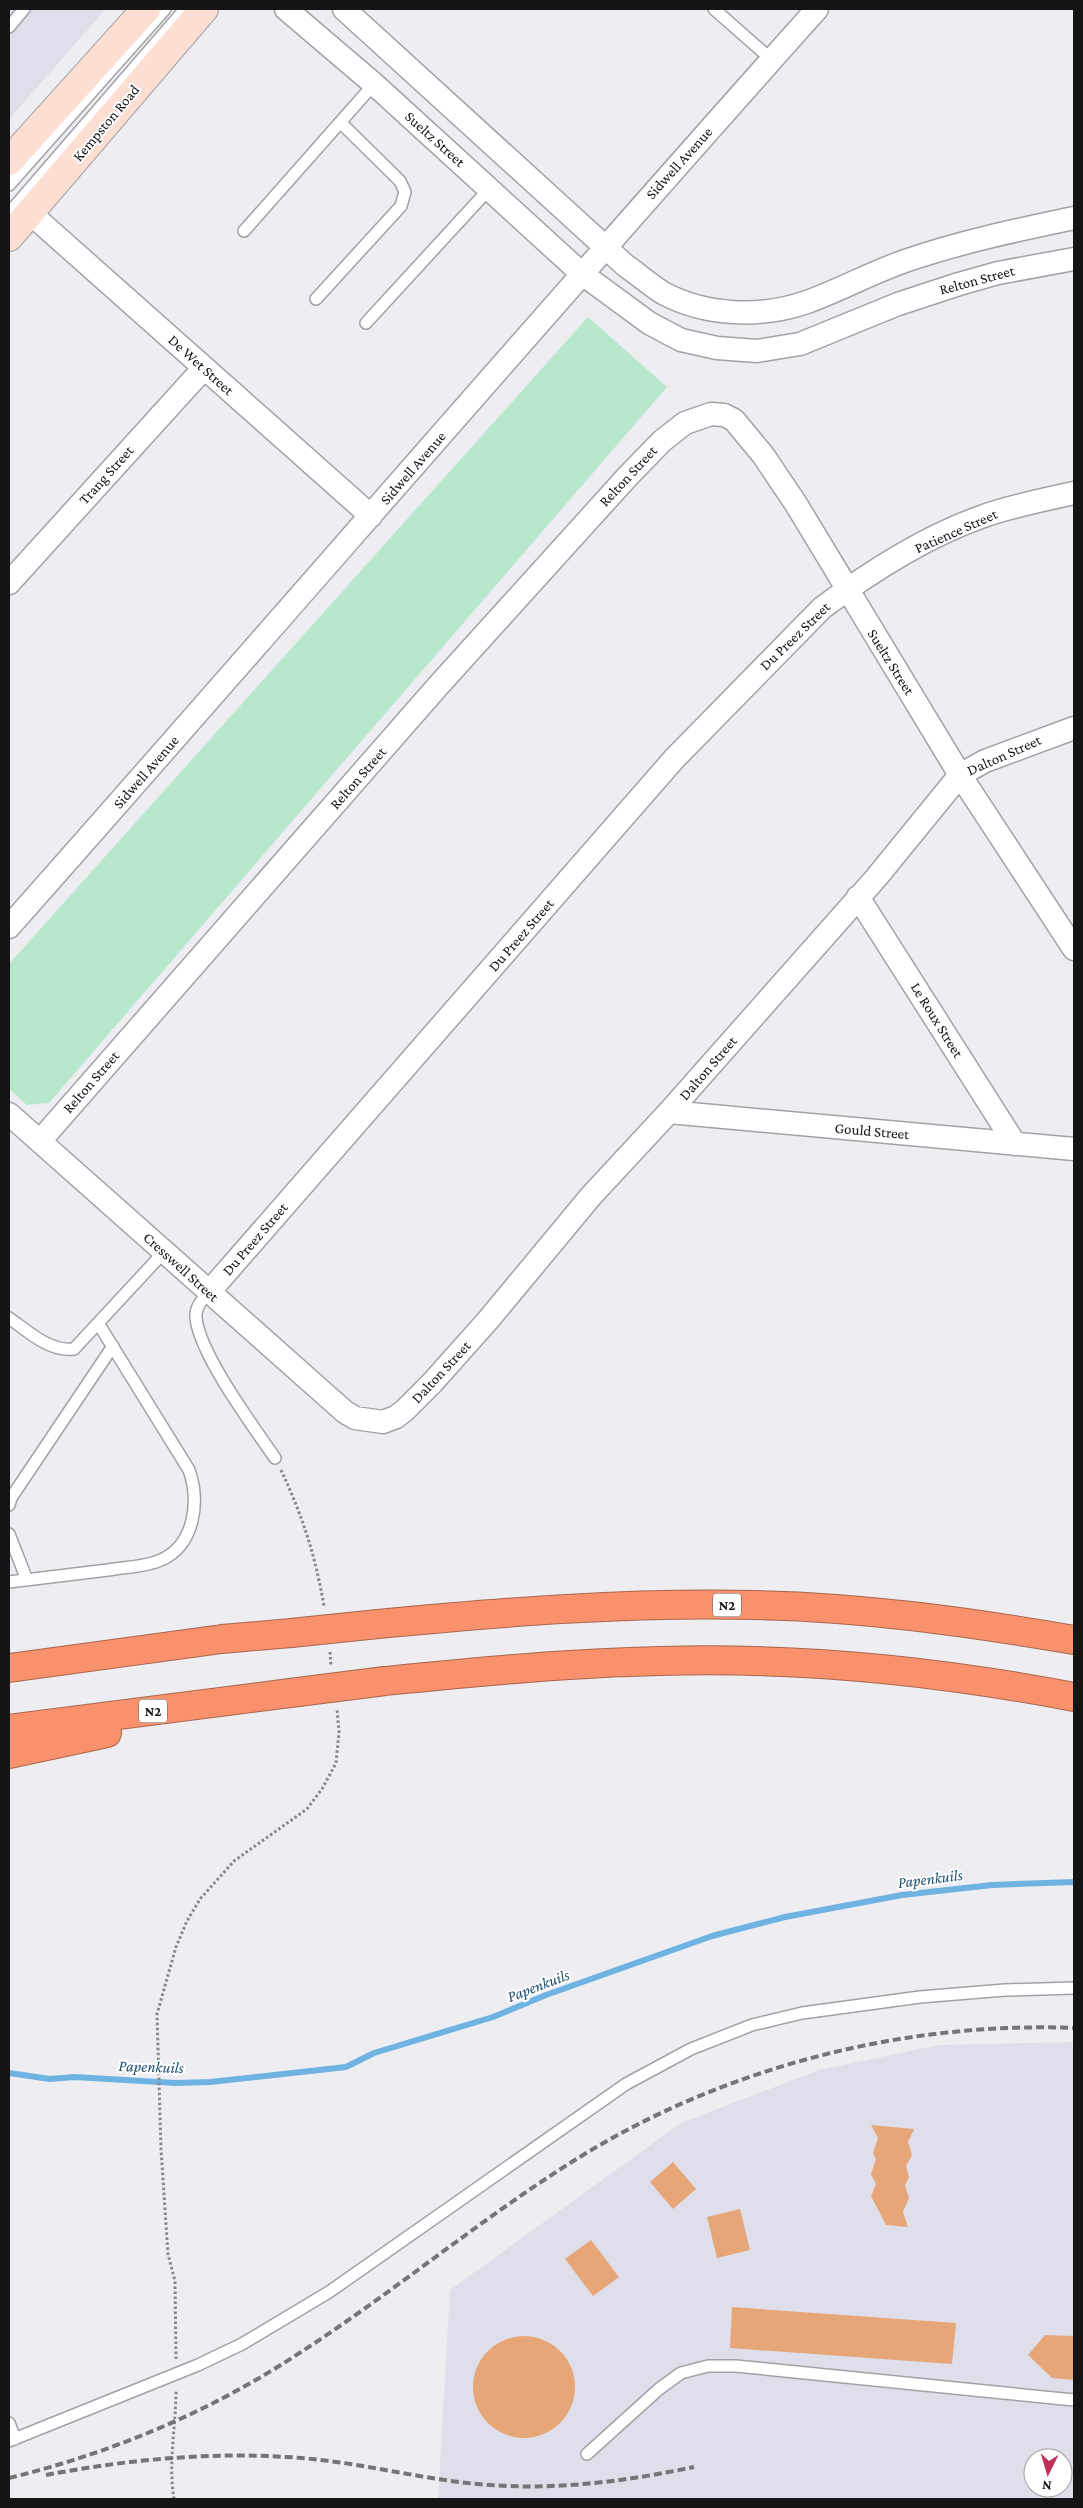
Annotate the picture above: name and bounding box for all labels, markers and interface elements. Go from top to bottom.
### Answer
street label: Kempston Road [70,82,143,165]
street label: Sueltz Street [402,108,469,171]
street label: Sidwell Avenue [643,123,716,202]
street label: Relton Street [938,262,1017,298]
street label: De Wet Street [165,332,238,399]
street label: Sidwell Avenue [377,428,449,508]
street label: Trang Street [75,442,138,508]
street label: Relton Street [596,442,661,510]
street label: Patience Street [912,505,1001,556]
street label: Du Preez Street [757,598,834,673]
street label: Sueltz Street [864,626,918,699]
street label: Dalton Street [965,731,1044,778]
street label: Sidwell Avenue [110,732,182,812]
street label: Relton Street [327,743,390,812]
street label: Du Preez Street [485,895,557,975]
street label: Le Roux Street [908,980,967,1061]
street label: Dalton Street [676,1032,741,1103]
street label: Relton Street [60,1047,123,1116]
street label: Gould Street [834,1120,911,1142]
street label: Du Preez Street [219,1199,291,1279]
street label: Cresswell Street [140,1229,223,1306]
street label: Dalton Street [408,1337,475,1406]
road number: N2 [713,1594,741,1616]
road number: N2 [139,1700,167,1722]
water label: Papenkuils [897,1866,964,1892]
water label: Papenkuils [505,1966,572,2006]
water label: Papenkuils [118,2057,184,2077]
north arrow [1023,2448,1073,2498]
text: N [1041,2478,1052,2494]

